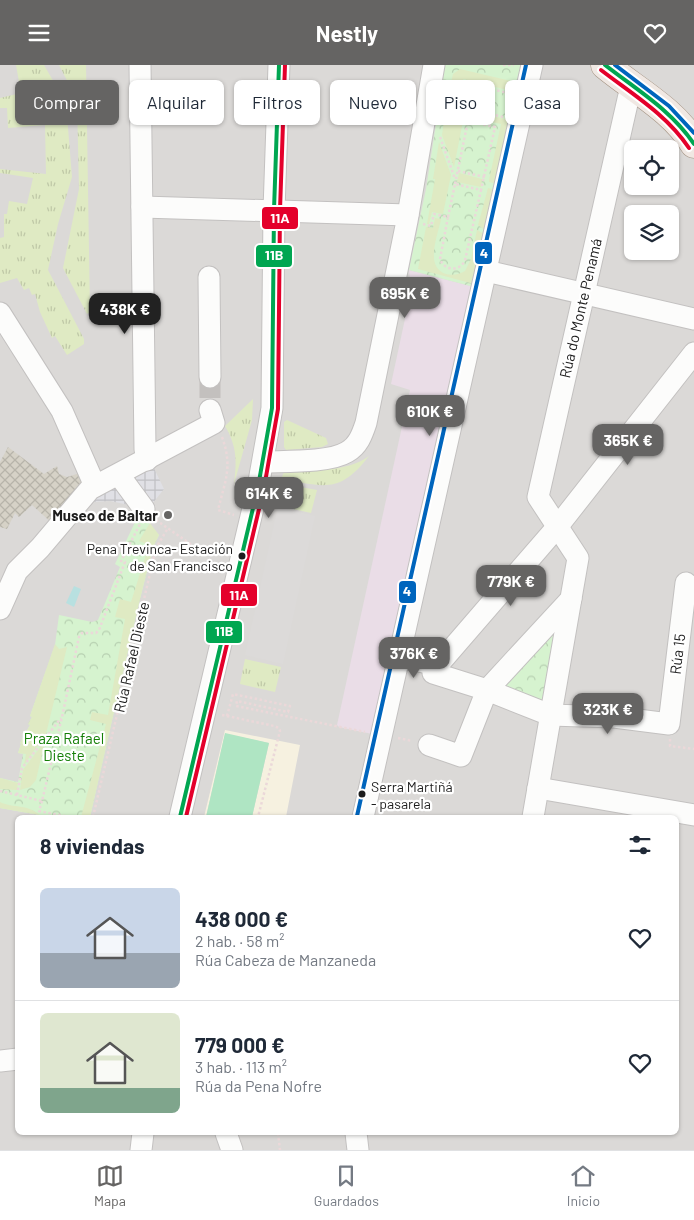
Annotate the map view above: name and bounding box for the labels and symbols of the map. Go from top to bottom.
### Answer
line badge: 11A [261,206,299,230]
text: 11A [270,209,290,226]
street label: Rúa do Monte Penamá [555,236,605,380]
line badge: 4 [474,241,493,265]
line badge: 11B [255,244,293,268]
text: 4 [480,244,488,261]
text: 11B [265,246,283,263]
pin: 695K € [364,277,446,319]
pin: 438K € [84,293,166,335]
pin: 610K € [389,395,471,437]
pin: 365K € [587,423,669,466]
pin: 614K € [228,477,310,519]
place label: Museo de Baltar [52,506,158,524]
marker: Museo de Baltar [162,509,174,521]
place label: Pena Trevinca- Estación de San Francisco [87,540,233,574]
marker: Pena Trevinca- Estación de San Francisco [237,551,247,561]
pin: 779K € [470,565,552,607]
line badge: 4 [398,580,417,604]
text: 4 [403,582,411,599]
line badge: 11A [220,583,258,607]
text: 11A [229,586,249,603]
street label: Rúa Rafael Dieste [109,600,153,714]
line badge: 11B [205,620,243,644]
text: 11B [215,622,233,639]
street label: Rúa 15 [666,633,688,675]
pin: 376K € [373,637,455,679]
pin: 323K € [567,693,649,735]
park label: Praza Rafael Dieste [24,729,104,764]
place label: Serra Martiñá - pasarela [371,778,453,812]
marker: Serra Martiñá - pasarela [357,789,367,799]

